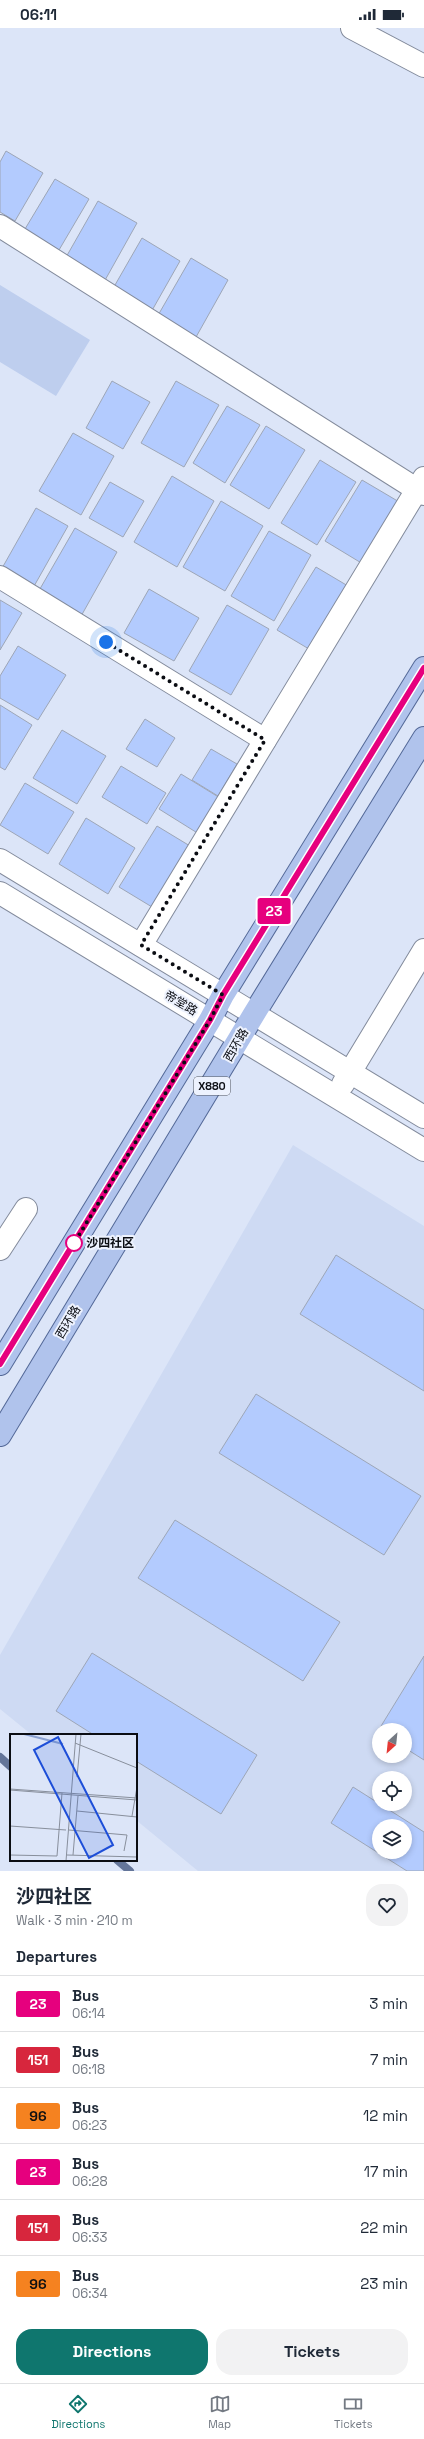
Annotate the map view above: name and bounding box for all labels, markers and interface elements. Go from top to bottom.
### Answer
text: 06:11 [20,5,57,24]
your location [96,632,116,652]
line badge: 23 [256,898,292,924]
text: 23 [266,902,282,920]
street label: 帝堂路 [161,987,201,1019]
street label: 西环路 [220,1025,252,1065]
road number: X880 [194,1077,230,1095]
marker: 沙四社区 [65,1234,83,1252]
place label: 沙四社区 [86,1235,134,1251]
street label: 西环路 [52,1302,84,1342]
north arrow [372,1723,412,1763]
map controls [372,1723,412,1859]
inset map [10,1734,137,1861]
button: locate [372,1771,412,1811]
button: layers [372,1819,412,1859]
text: 沙四社区 [16,1884,92,1909]
button: heart [366,1884,408,1926]
text: Walk · 3 min · 210 m [16,1912,133,1929]
text: Departures [16,1947,97,1966]
text: Bus [72,1986,99,2005]
text: 3 min [369,1994,408,2013]
text: 23 [30,1995,46,2013]
text: 06:14 [72,2005,105,2022]
text: Bus [72,2042,99,2061]
text: 7 min [370,2050,408,2069]
text: 151 [28,2051,48,2069]
text: 06:18 [72,2061,105,2078]
text: Bus [72,2098,99,2117]
text: 12 min [363,2106,408,2125]
text: 96 [29,2107,47,2125]
text: 06:23 [72,2117,107,2134]
text: Bus [72,2154,99,2173]
text: 17 min [364,2162,408,2181]
text: 23 [30,2163,46,2181]
text: 06:28 [72,2173,108,2190]
text: Bus [72,2210,99,2229]
text: 22 min [360,2218,408,2237]
text: 151 [28,2219,48,2237]
text: 06:33 [72,2229,107,2246]
text: Bus [72,2266,99,2285]
text: 23 min [360,2274,408,2293]
text: 96 [29,2275,47,2293]
text: 06:34 [72,2285,108,2302]
button: Directions [16,2329,208,2375]
button: Tickets [216,2329,408,2375]
tab: Directions [51,2393,105,2431]
tab: Map [208,2393,231,2431]
tab: Tickets [334,2393,373,2431]

